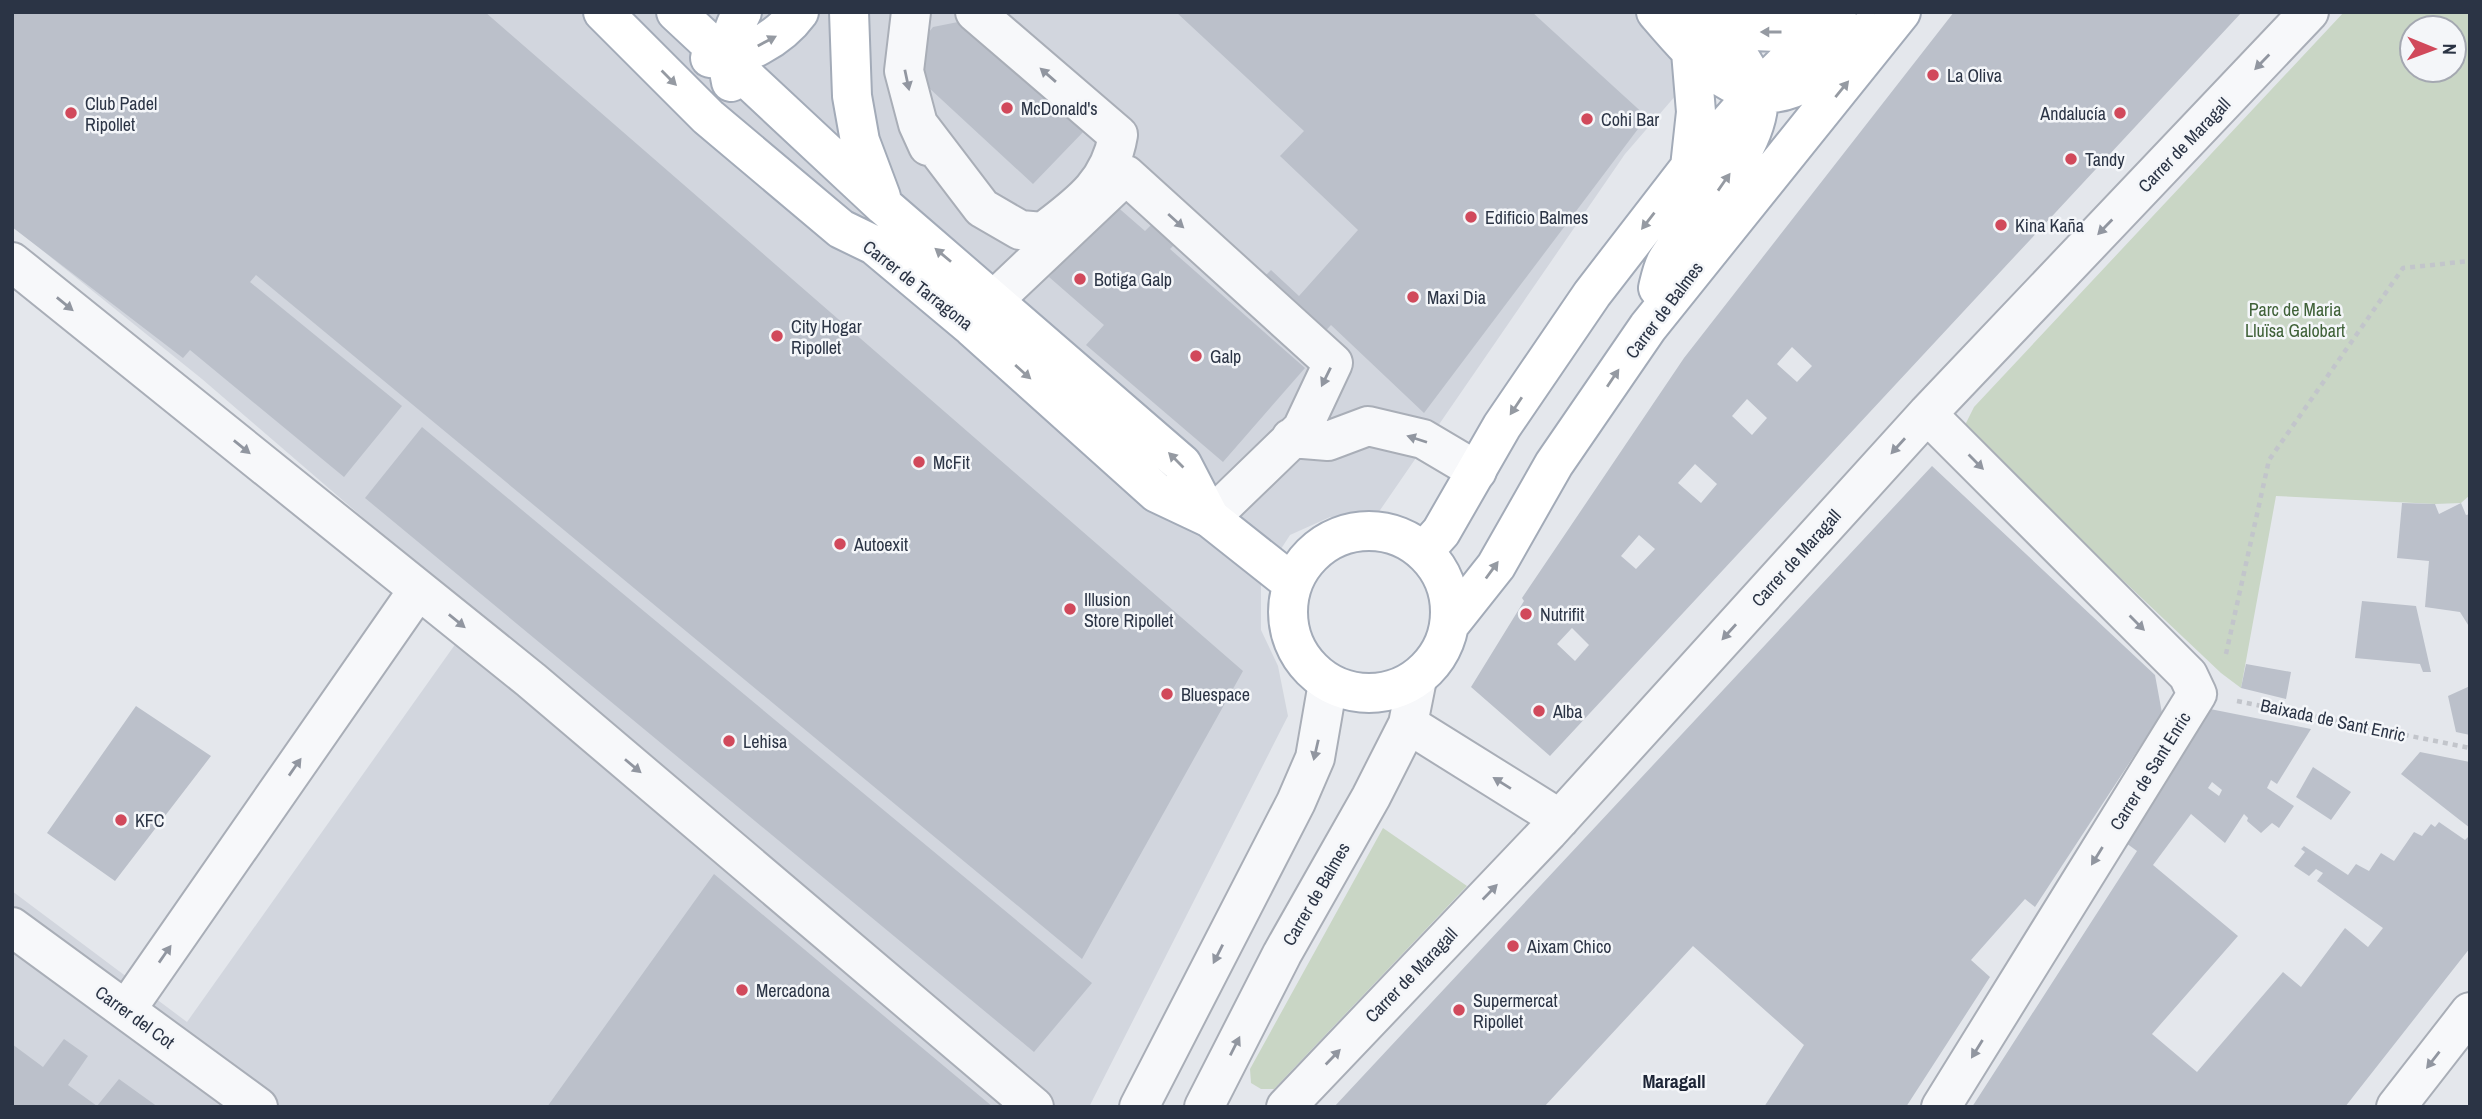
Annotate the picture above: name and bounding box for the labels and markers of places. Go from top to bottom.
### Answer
place label: La Oliva [1947,63,2002,88]
marker: La Oliva [1925,67,1941,83]
place label: Club Padel Ripollet [85,91,157,137]
place label: McDonald's [1021,96,1098,121]
marker: McDonald's [999,100,1015,116]
place label: Andalucía [2039,101,2106,126]
marker: Club Padel Ripollet [63,105,79,121]
marker: Andalucía [2112,105,2128,121]
place label: Cohi Bar [1601,107,1659,132]
marker: Cohi Bar [1579,111,1595,127]
place label: Tandy [2085,147,2125,172]
marker: Tandy [2063,151,2079,167]
place label: Edificio Balmes [1485,205,1588,230]
marker: Edificio Balmes [1463,209,1479,225]
place label: Kina Kaña [2015,213,2084,238]
marker: Kina Kaña [1993,217,2009,233]
place label: Botiga Galp [1094,267,1172,292]
marker: Botiga Galp [1072,271,1088,287]
place label: Maxi Dia [1427,285,1486,310]
marker: Maxi Dia [1405,289,1421,305]
place label: City Hogar Ripollet [791,314,862,360]
marker: City Hogar Ripollet [769,328,785,344]
place label: Galp [1210,344,1241,369]
marker: Galp [1188,348,1204,364]
place label: McFit [933,450,970,475]
marker: McFit [911,454,927,470]
place label: Autoexit [853,532,908,557]
marker: Autoexit [832,536,848,552]
place label: Illusion Store Ripollet [1084,587,1173,633]
marker: Illusion Store Ripollet [1062,601,1078,617]
place label: Nutrifit [1540,602,1584,627]
marker: Nutrifit [1518,606,1534,622]
place label: Bluespace [1181,682,1250,707]
marker: Bluespace [1159,686,1175,702]
place label: Alba [1552,699,1583,724]
marker: Alba [1531,703,1547,719]
place label: Lehisa [743,729,787,754]
marker: Lehisa [721,733,737,749]
place label: KFC [135,808,165,833]
marker: KFC [113,812,129,828]
place label: Aixam Chico [1526,934,1612,959]
marker: Aixam Chico [1505,938,1521,954]
place label: Mercadona [756,978,830,1003]
marker: Mercadona [734,982,750,998]
place label: Supermercat Ripollet [1473,988,1558,1034]
marker: Supermercat Ripollet [1451,1002,1467,1018]

